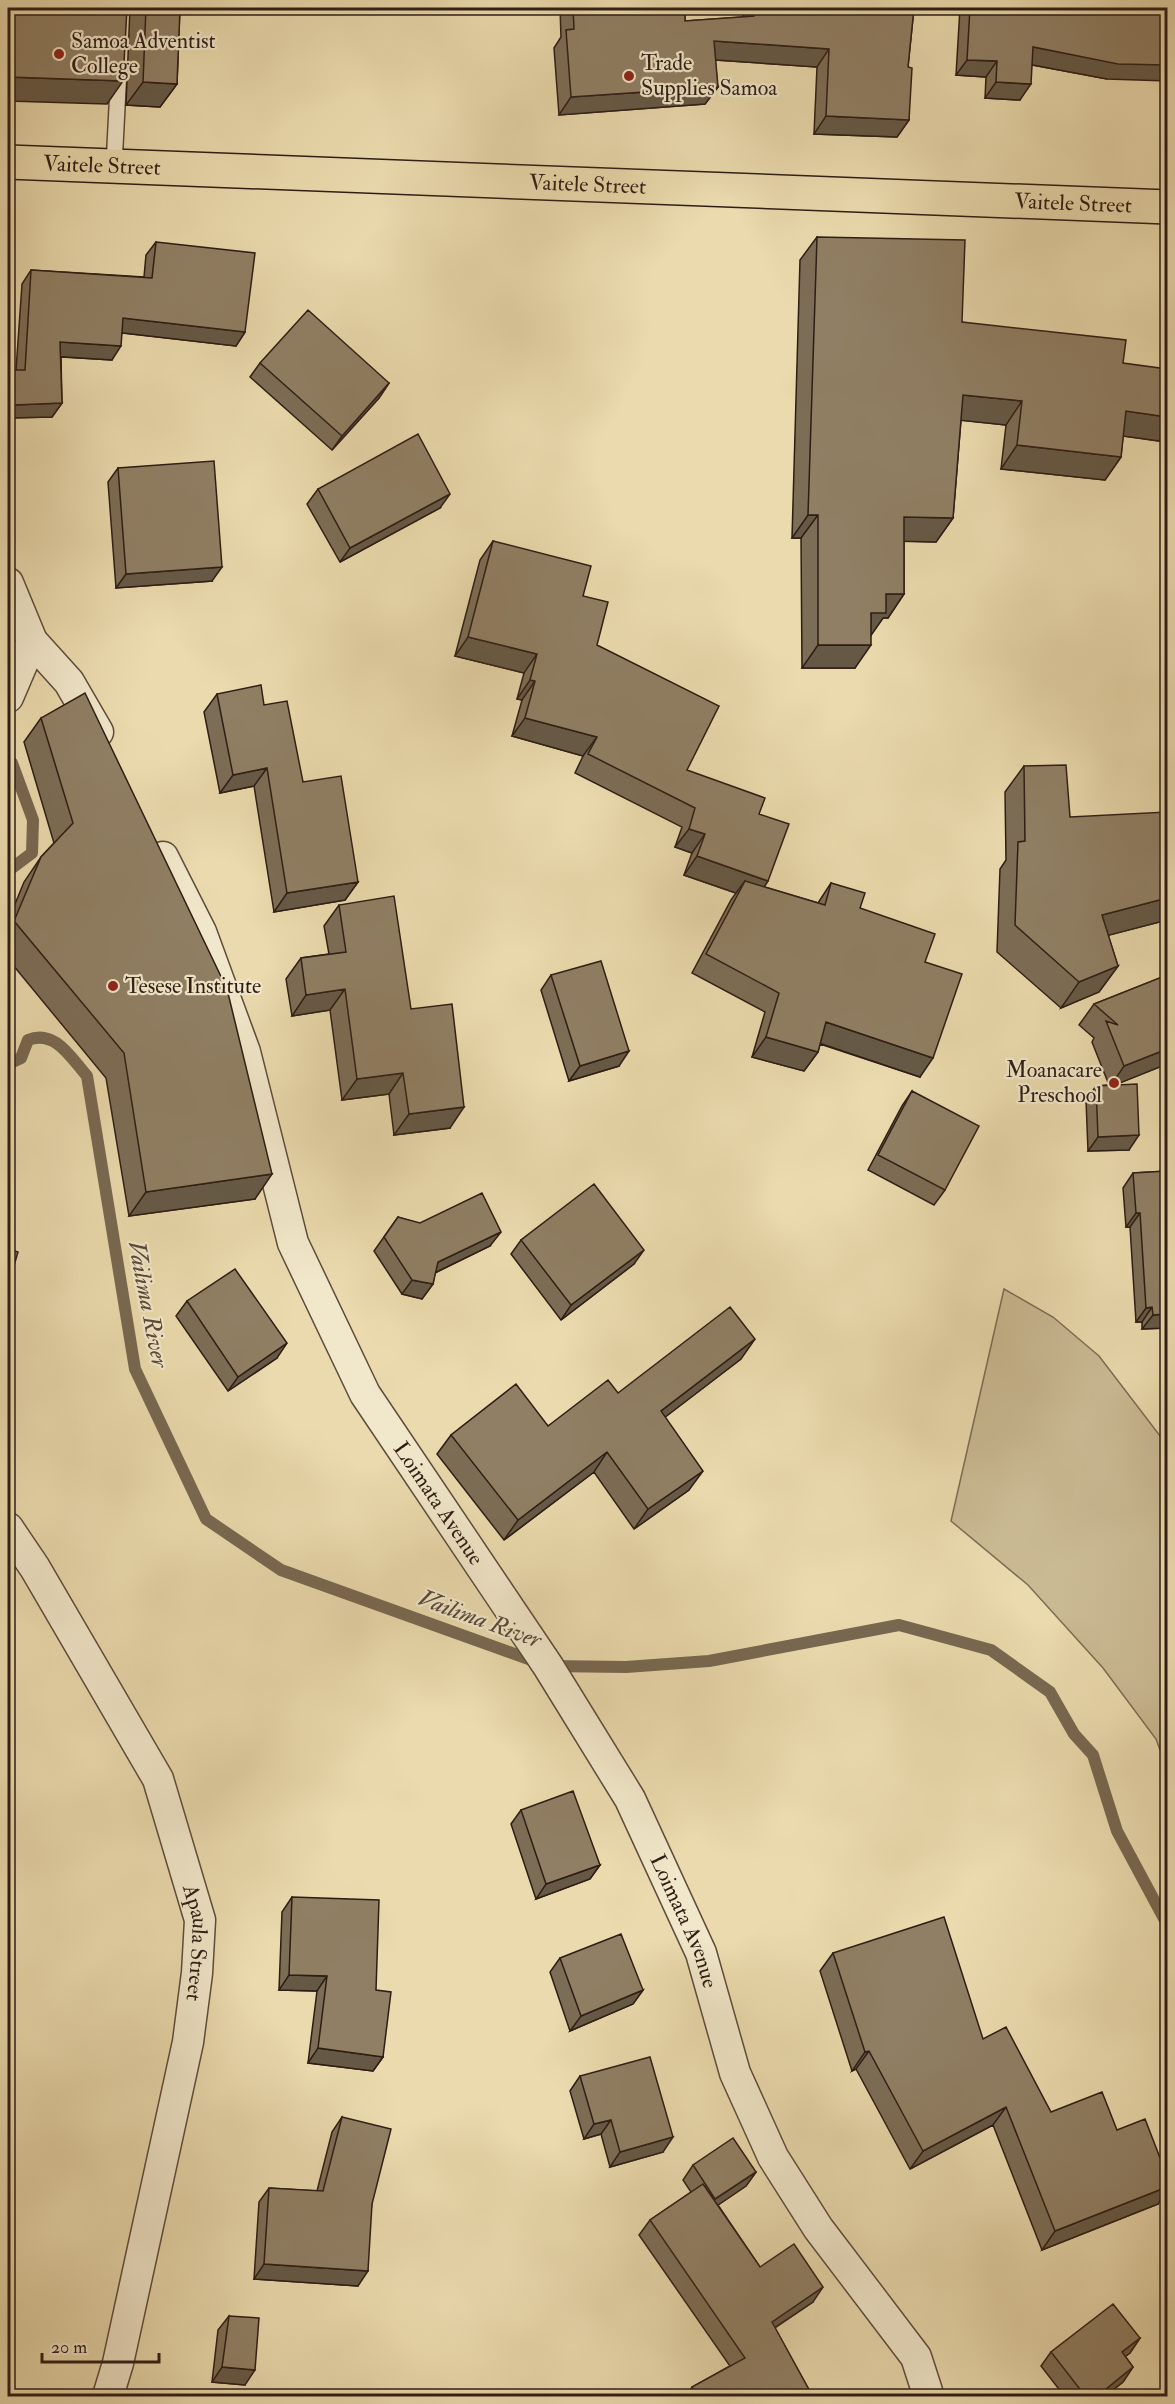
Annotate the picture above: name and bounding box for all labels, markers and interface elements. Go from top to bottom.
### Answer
place label: Samoa Adventist College [71,27,216,80]
marker: Samoa Adventist College [52,47,66,61]
place label: Trade Supplies Samoa [641,49,778,103]
marker: Trade Supplies Samoa [622,69,636,83]
street label: Vaitele Street [43,149,161,182]
street label: Vaitele Street [528,168,647,201]
street label: Vaitele Street [1014,187,1132,220]
place label: Tesese Institute [125,972,261,1000]
marker: Tesese Institute [106,979,120,993]
place label: Moanacare Preschool [1006,1056,1102,1109]
marker: Moanacare Preschool [1107,1076,1121,1090]
water label: Vailima River [121,1238,176,1371]
street label: Loimata Avenue [387,1436,490,1571]
water label: Vailima River [414,1582,547,1656]
street label: Loimata Avenue [643,1850,724,1991]
street label: Apaula Street [176,1880,214,2003]
scale bar [42,2326,159,2364]
text: 20 m [51,2336,87,2359]

